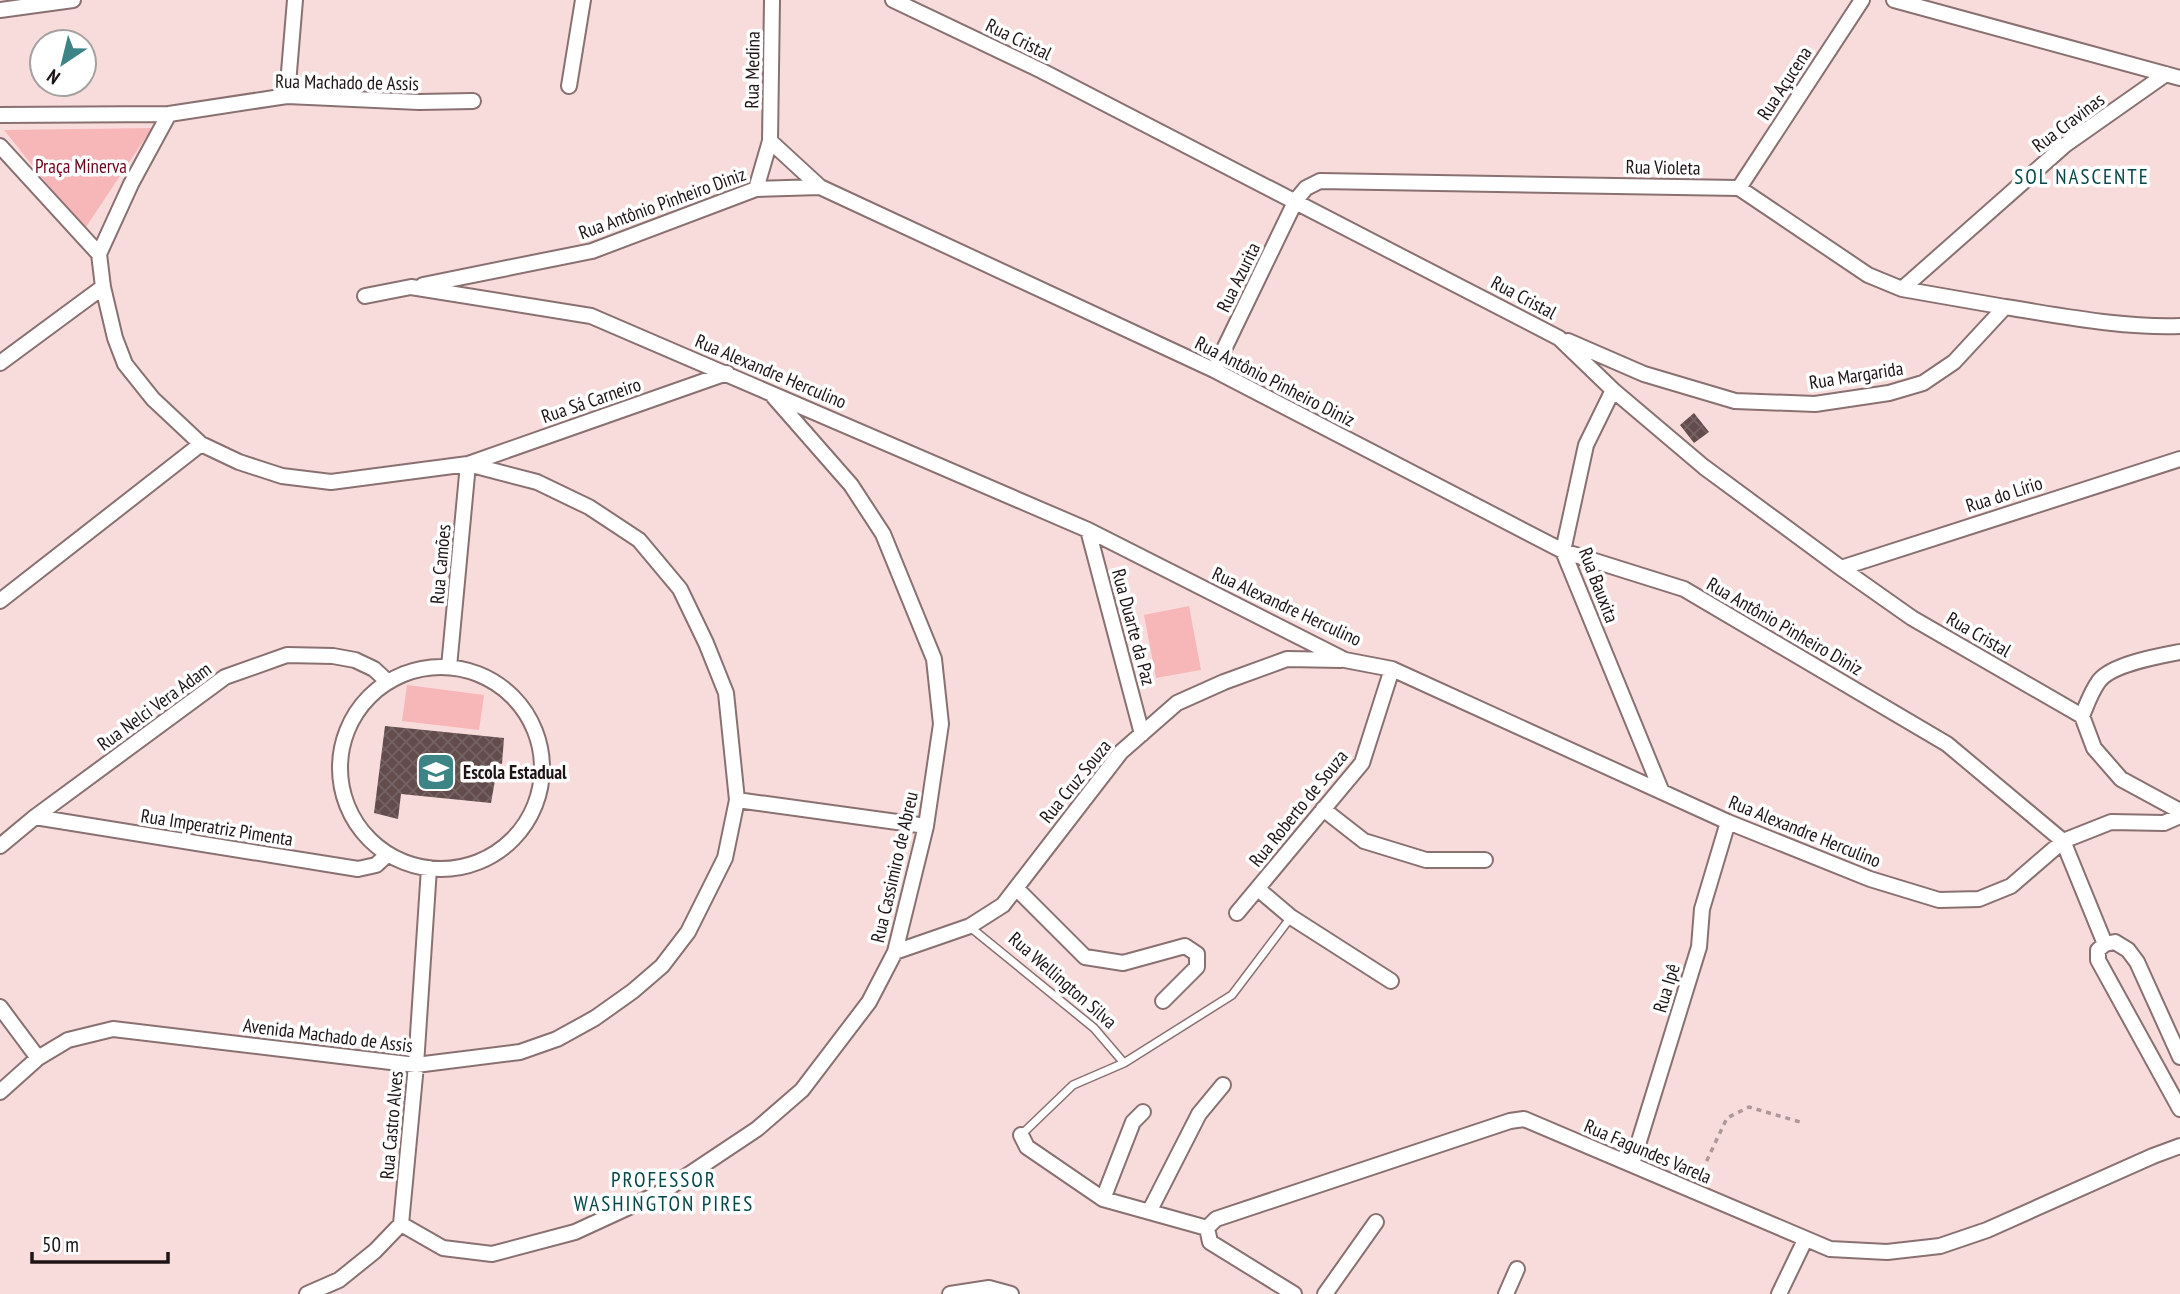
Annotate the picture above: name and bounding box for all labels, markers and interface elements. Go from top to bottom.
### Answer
street label: Rua Cristal [982,13,1056,65]
north arrow [28,28,98,98]
street label: Rua Medina [739,31,765,109]
street label: Rua Açucena [1751,42,1817,124]
text: N [42,64,64,90]
street label: Rua Machado de Assis [275,69,419,95]
street label: Rua Cravinas [2027,87,2109,157]
park label: Praça Minerva [35,154,127,178]
street label: Rua Violeta [1625,154,1701,180]
street label: Rua Antônio Pinheiro Diniz [575,162,749,244]
district label: SOL NASCENTE [2014,163,2150,190]
street label: Rua Azurita [1211,238,1265,316]
street label: Rua Cristal [1487,270,1561,324]
street label: Rua Alexandre Herculino [692,328,850,414]
street label: Rua Antônio Pinheiro Diniz [1191,330,1359,432]
street label: Rua Margarida [1807,356,1905,394]
street label: Rua Sá Carneiro [538,372,644,428]
street label: Rua do Lírio [1963,470,2045,518]
street label: Rua Camões [425,523,455,605]
street label: Rua Bauxita [1574,544,1624,626]
street label: Rua Alexandre Herculino [1209,561,1365,651]
street label: Rua Duarte da Paz [1107,566,1161,688]
street label: Rua Antônio Pinheiro Diniz [1703,572,1867,680]
street label: Rua Cristal [1942,606,2016,662]
street label: Rua Nelci Vera Adam [92,657,216,755]
street label: Rua Cruz Souza [1034,734,1116,828]
street label: Rua Roberto de Souza [1243,745,1353,871]
school or university icon: Escola Estadual [415,751,457,793]
place label: Escola Estadual [463,760,567,784]
street label: Rua Cassimiro de Abreu [865,789,923,945]
street label: Rua Alexandre Herculino [1725,790,1885,872]
street label: Rua Imperatriz Pimenta [139,803,295,851]
street label: Rua Wellington Silva [1004,927,1122,1033]
street label: Rua Ipê [1647,961,1685,1015]
street label: Avenida Machado de Assis [242,1013,414,1057]
street label: Rua Castro Alves [374,1070,408,1180]
street label: Rua Fagundes Varela [1581,1113,1715,1189]
district label: PROFESSOR WASHINGTON PIRES [574,1166,754,1217]
scale bar [32,1220,168,1264]
text: 50 m [42,1231,79,1258]

